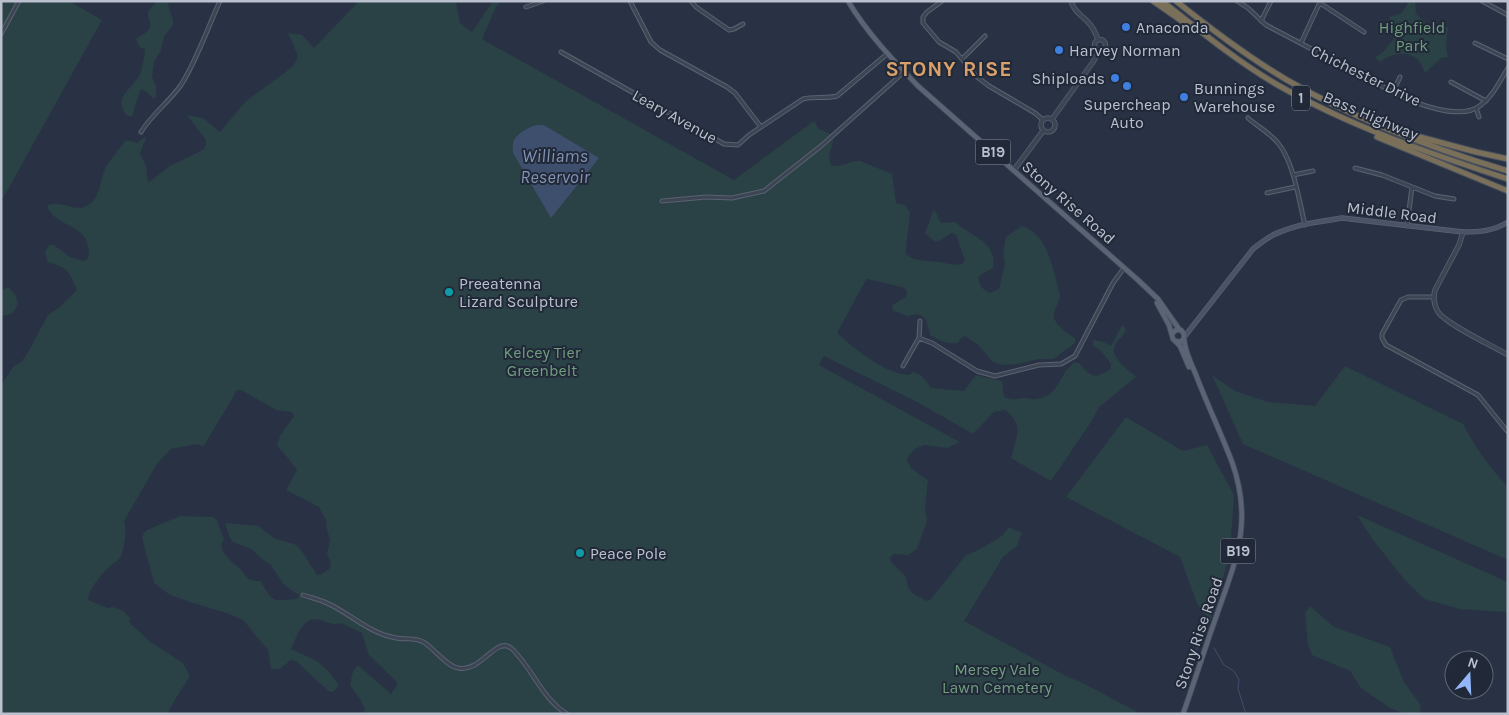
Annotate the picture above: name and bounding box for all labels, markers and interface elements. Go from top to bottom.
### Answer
place label: Anaconda [1136,18,1209,37]
park label: Highfield Park [1379,18,1445,55]
marker: Anaconda [1120,21,1132,33]
place label: Harvey Norman [1069,41,1181,60]
street label: Chichester Drive [1308,41,1424,110]
marker: Harvey Norman [1053,44,1065,56]
district label: STONY RISE [885,57,1013,81]
place label: Shiploads [1032,69,1105,88]
marker: Shiploads [1109,72,1121,84]
place label: Bunnings Warehouse [1194,79,1275,116]
marker: Supercheap Auto [1121,80,1133,92]
street label: Leary Avenue [629,85,721,148]
road number: 1 [1292,86,1310,110]
street label: Bass Highway [1320,87,1422,144]
marker: Bunnings Warehouse [1178,91,1190,103]
place label: Supercheap Auto [1084,95,1171,132]
road number: B19 [976,140,1010,164]
water label: Williams Reservoir [520,145,590,188]
street label: Stony Rise Road [1018,157,1119,248]
street label: Middle Road [1346,198,1438,227]
place label: Preeatenna Lizard Sculpture [459,274,578,311]
marker: Preeatenna Lizard Sculpture [443,286,455,298]
park label: Kelcey Tier Greenbelt [504,343,581,380]
road number: B19 [1220,538,1256,564]
place label: Peace Pole [590,544,666,563]
marker: Peace Pole [574,547,586,559]
street label: Stony Rise Road [1170,575,1227,692]
north arrow [1444,650,1494,700]
text: N [1466,654,1481,673]
park label: Mersey Vale Lawn Cemetery [942,660,1053,697]

